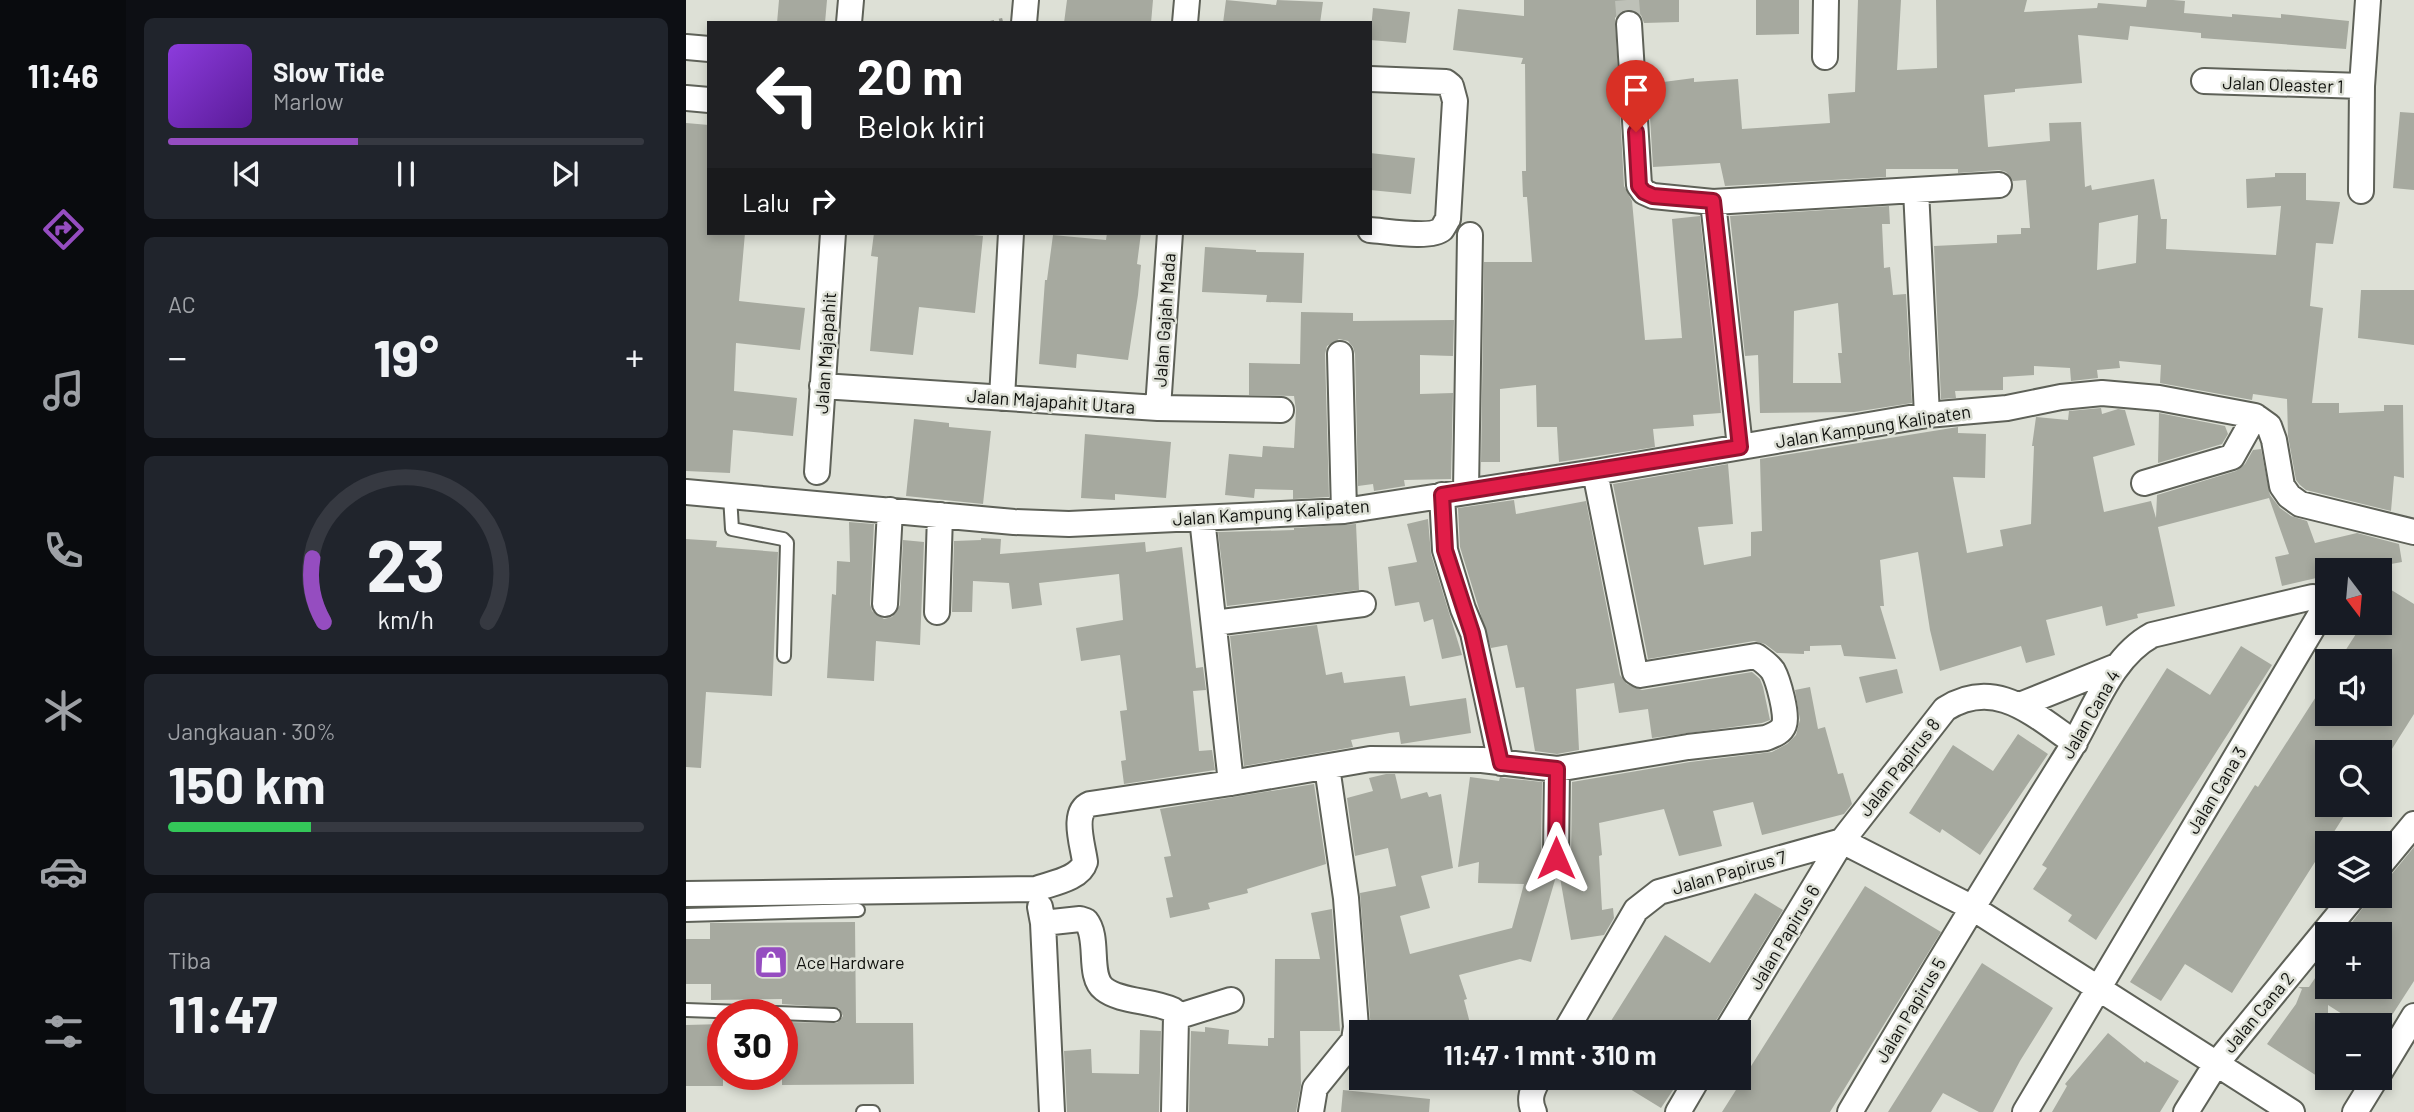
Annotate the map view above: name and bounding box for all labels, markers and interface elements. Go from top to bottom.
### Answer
text: 20 m [857,46,963,105]
icon: left [742,49,833,140]
text: 11:46 [27,56,99,94]
text: Slow Tide [273,56,385,87]
pin [1606,60,1666,132]
icon: arrive [1617,71,1655,109]
street label: Jalan Oleaster 1 [2222,71,2344,97]
text: Marlow [273,87,344,115]
text: Belok kiri [857,106,985,144]
icon: previous [228,155,266,193]
icon: pause [387,155,425,193]
icon: next [546,155,584,193]
icon: right [804,182,842,220]
text: Lalu [742,186,790,217]
icon: directions [39,205,88,254]
street label: Jalan Gajah Mada [1148,252,1180,388]
text: AC [168,290,196,318]
street label: Jalan Majapahit [810,291,840,415]
text: 19° [373,325,439,387]
text: − [168,333,187,379]
text: + [625,333,644,379]
icon: music [39,366,88,415]
street label: Jalan Majapahit Utara [966,384,1136,418]
street label: Jalan Kampung Kalipaten [1774,400,1972,452]
street label: Jalan Kampung Kalipaten [1172,494,1370,530]
text: 23 [366,519,446,607]
icon: phone [39,526,88,575]
north arrow [2315,558,2392,635]
map controls [2315,558,2392,1090]
text: km/h [378,604,434,634]
button: sound [2315,649,2392,726]
street label: Jalan Cana 4 [2056,666,2124,762]
icon: climate [39,686,88,735]
street label: Jalan Papirus 8 [1854,714,1944,820]
text: Jangkauan · 30% [168,717,336,745]
button: search [2315,740,2392,817]
street label: Jalan Cana 3 [2181,742,2251,838]
text: 150 km [168,752,326,814]
position arrow [1519,821,1593,895]
button: layers [2315,831,2392,908]
street label: Jalan Papirus 7 [1669,845,1789,899]
icon: car [39,847,88,896]
street label: Jalan Papirus 6 [1744,881,1824,993]
button: + [2315,922,2392,999]
shop icon: Ace Hardware [752,943,790,981]
text: Tiba [168,946,211,974]
place label: Ace Hardware [796,951,905,973]
street label: Jalan Papirus 5 [1870,954,1950,1066]
street label: Jalan Cana 2 [2218,967,2298,1057]
text: 11:47 [168,981,278,1043]
speed limit sign: 30 [707,999,798,1090]
icon: filters [39,1007,88,1056]
button: − [2315,1013,2392,1090]
text: 11:47 · 1 mnt · 310 m [1444,1039,1656,1070]

